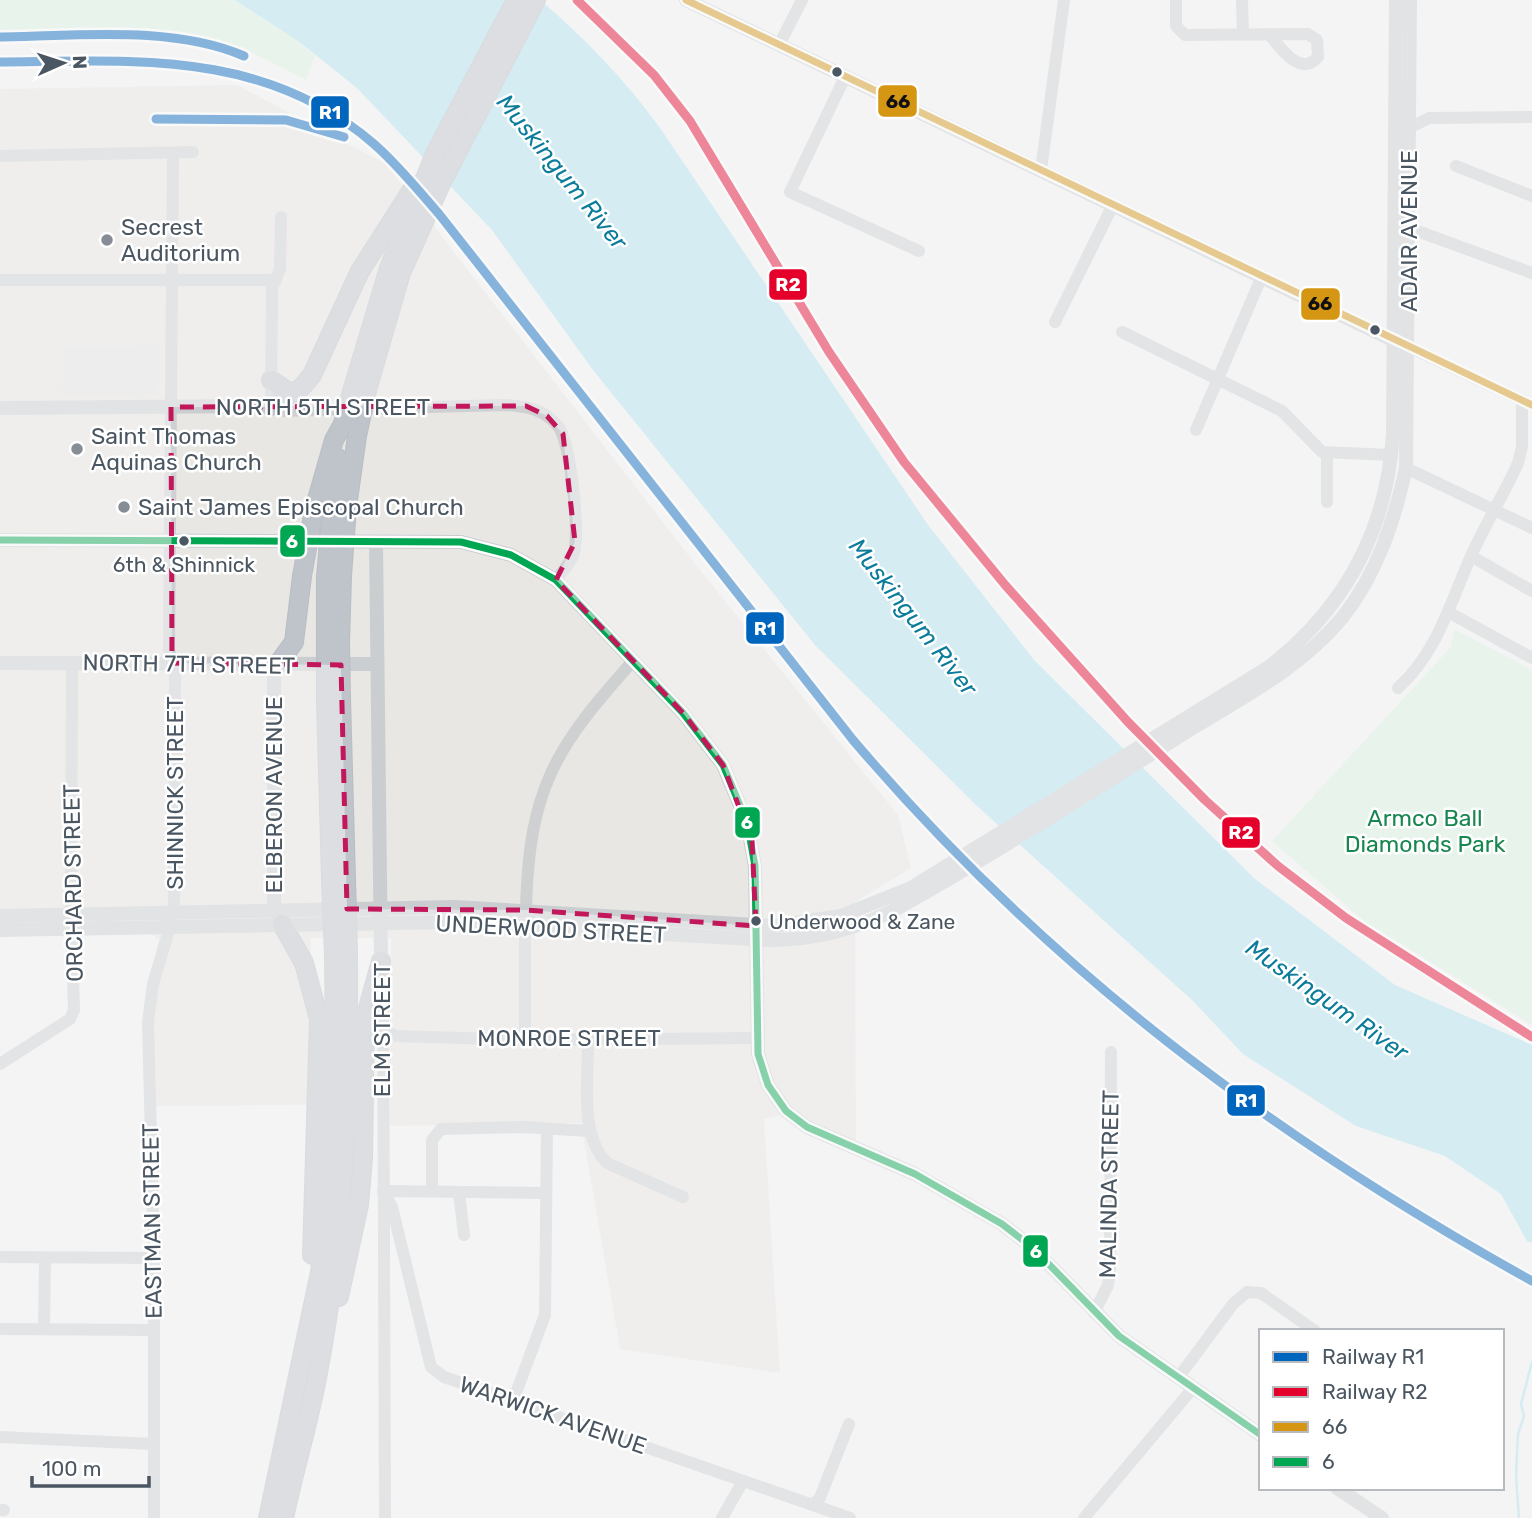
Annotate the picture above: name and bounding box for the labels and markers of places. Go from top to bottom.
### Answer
unlabelled marker [830,65,844,79]
place label: Secrest Auditorium [121,213,240,267]
marker: Secrest Auditorium [99,232,115,248]
unlabelled marker [1368,323,1382,337]
place label: Saint Thomas Aquinas Church [91,422,262,476]
marker: Saint Thomas Aquinas Church [69,441,85,457]
place label: Saint James Episcopal Church [138,493,464,521]
marker: Saint James Episcopal Church [116,499,132,515]
marker: 6th & Shinnick [177,534,191,548]
place label: 6th & Shinnick [113,552,255,577]
place label: Underwood & Zane [769,909,955,934]
marker: Underwood & Zane [749,914,763,928]

